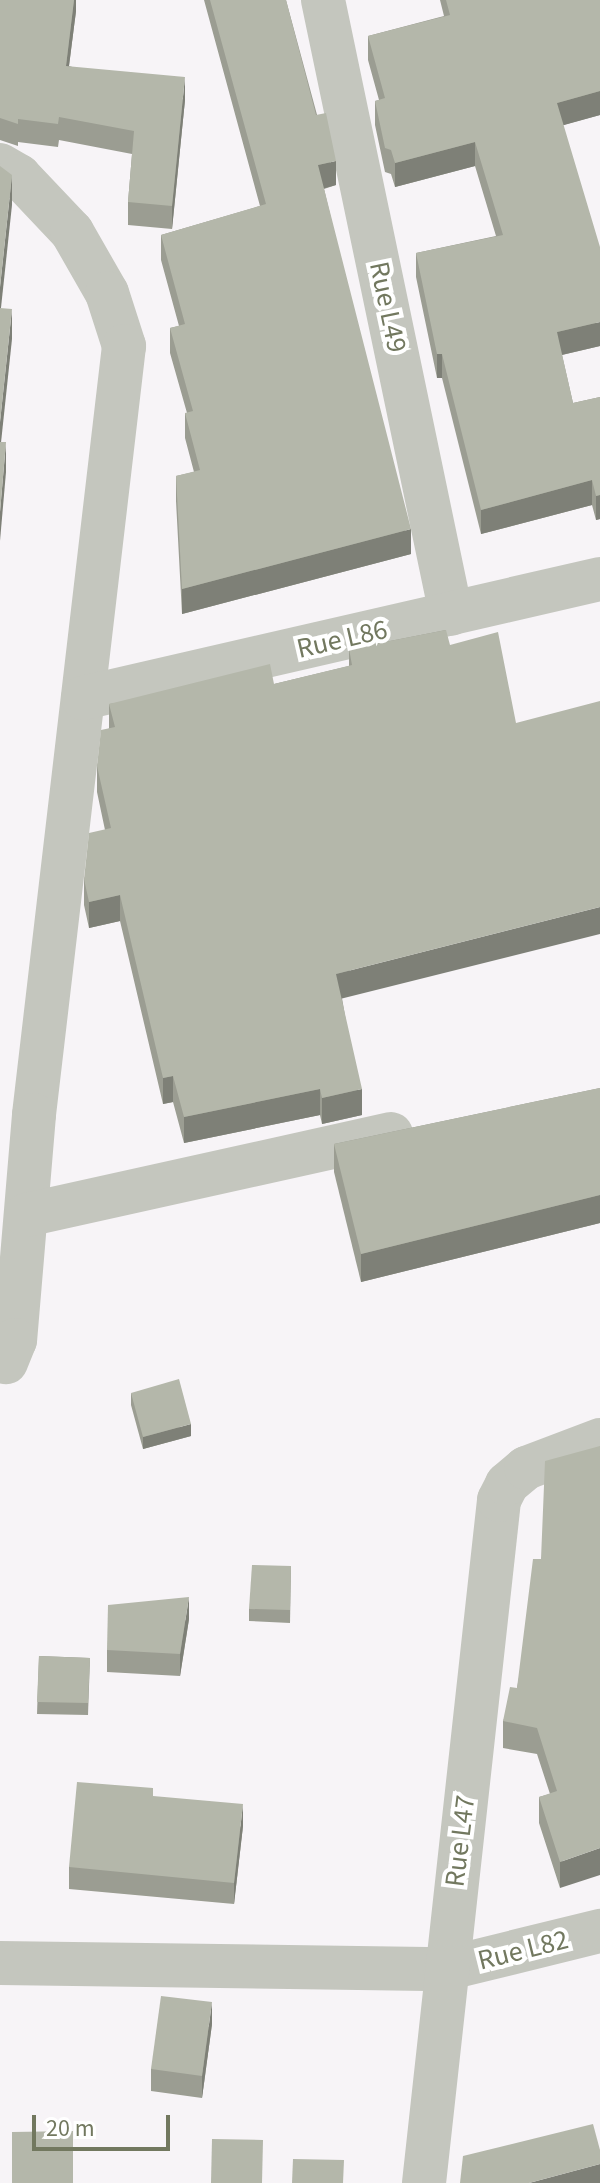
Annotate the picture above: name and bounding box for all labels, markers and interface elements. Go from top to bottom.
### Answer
street label: Rue L49 [362,258,414,356]
street label: Rue L86 [293,612,391,666]
street label: Rue L47 [438,1793,482,1889]
street label: Rue L82 [474,1923,572,1977]
scale bar [36,2099,174,2149]
text: 20 m [46,2111,95,2146]

